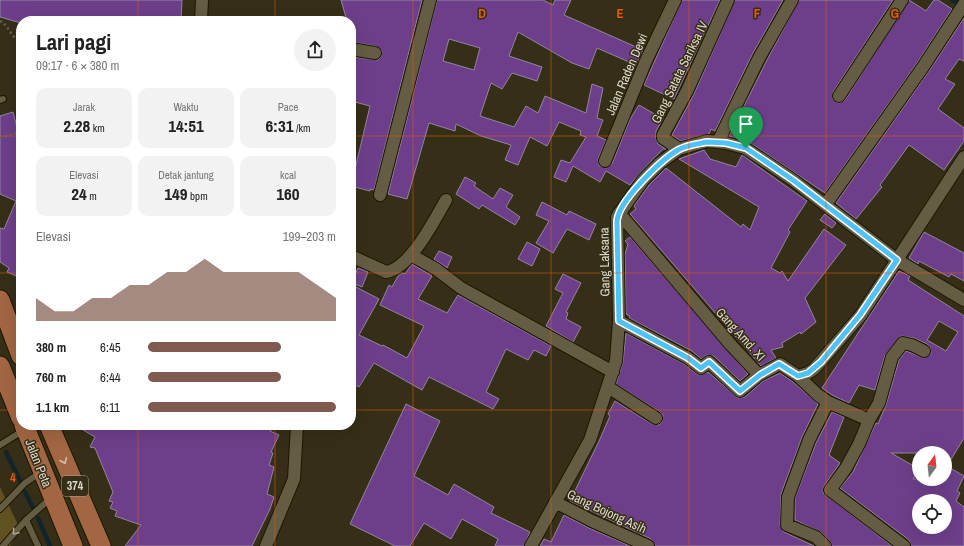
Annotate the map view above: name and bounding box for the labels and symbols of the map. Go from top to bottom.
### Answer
text: D [478,5,486,22]
text: E [616,5,624,22]
text: F [754,5,761,22]
text: G [891,5,899,22]
street label: Gang Satata Sariksa IV [647,18,712,126]
street label: Jalan Raden Dewi [602,31,651,118]
pin [729,107,763,148]
street label: Gang Laksana [595,227,614,297]
street label: Gang Amd. XI [712,304,769,365]
street label: Jalan Peta [21,437,56,490]
north arrow [912,446,952,486]
one-way arrow [60,457,68,464]
text: 4 [10,469,16,486]
road number: 374 [62,476,88,496]
street label: Gang Bojong Asih [564,486,649,537]
one-way arrow [13,527,20,534]

